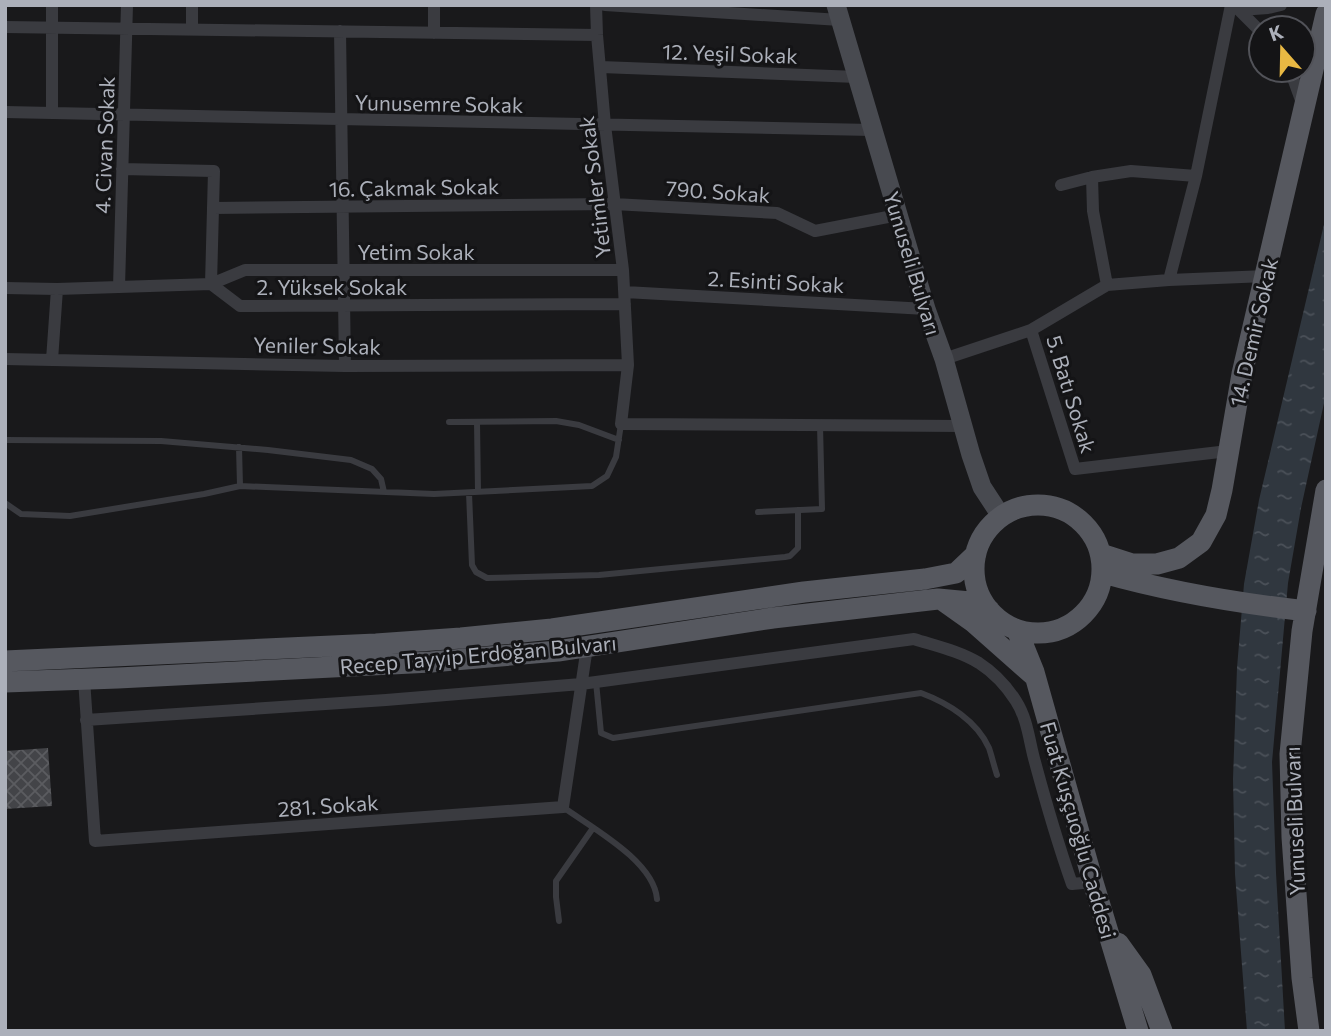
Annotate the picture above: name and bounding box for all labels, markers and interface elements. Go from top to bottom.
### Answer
north arrow [1247,14,1317,84]
text: K [1266,19,1286,46]
street label: 12. Yeşil Sokak [662,38,798,68]
street label: 4. Civan Sokak [89,76,119,214]
street label: Yunusemre Sokak [355,89,523,117]
street label: Yetimler Sokak [573,115,615,259]
street label: 16. Çakmak Sokak [329,173,499,201]
street label: 790. Sokak [665,175,771,207]
street label: Yunuseli Bulvarı [879,188,947,338]
street label: Yetim Sokak [357,239,475,264]
street label: 14. Demir Sokak [1224,255,1282,409]
street label: 2. Esinti Sokak [707,265,845,297]
street label: 2. Yüksek Sokak [257,274,407,299]
street label: Yeniler Sokak [253,331,381,359]
street label: 5. Batı Sokak [1042,332,1102,456]
street label: Recep Tayyip Erdoğan Bulvarı [339,629,617,679]
street label: Fuat Kuşçuoğlu Caddesi [1036,718,1122,942]
street label: Yunuseli Bulvarı [1279,746,1309,896]
street label: 281. Sokak [277,789,379,821]

